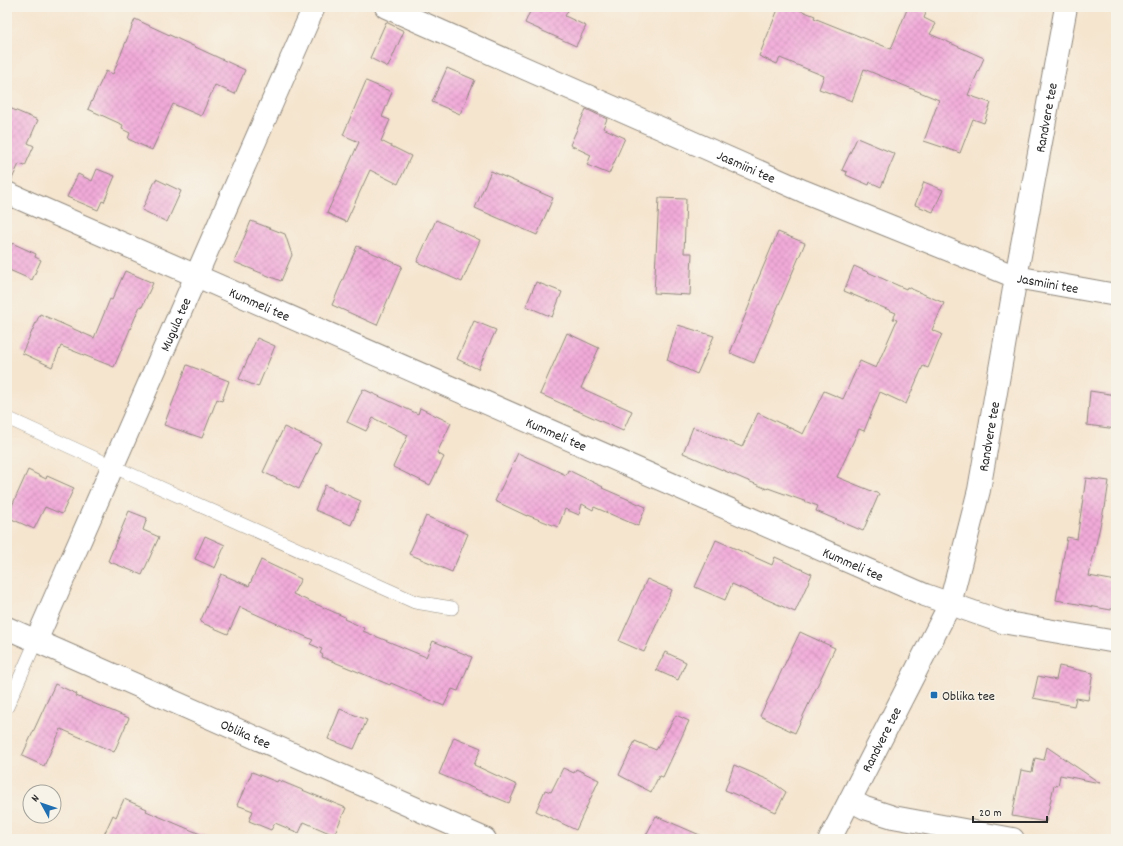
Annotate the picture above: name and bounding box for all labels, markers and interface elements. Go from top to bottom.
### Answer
street label: Randvere tee [1031,81,1064,154]
street label: Jasmiini tee [713,146,778,190]
street label: Jasmiini tee [1015,269,1080,300]
street label: Kummeli tee [225,283,293,328]
street label: Mugula tee [156,295,197,355]
street label: Randvere tee [974,400,1006,473]
street label: Kummeli tee [522,413,589,458]
street label: Kummeli tee [819,543,886,588]
place label: Oblika tee [942,687,995,707]
marker: Oblika tee [929,690,939,700]
street label: Randvere tee [858,704,908,776]
street label: Oblika tee [217,715,273,755]
north arrow [22,784,62,824]
text: N [28,791,44,806]
scale bar [973,798,1047,824]
text: 20 m [979,805,1002,822]

